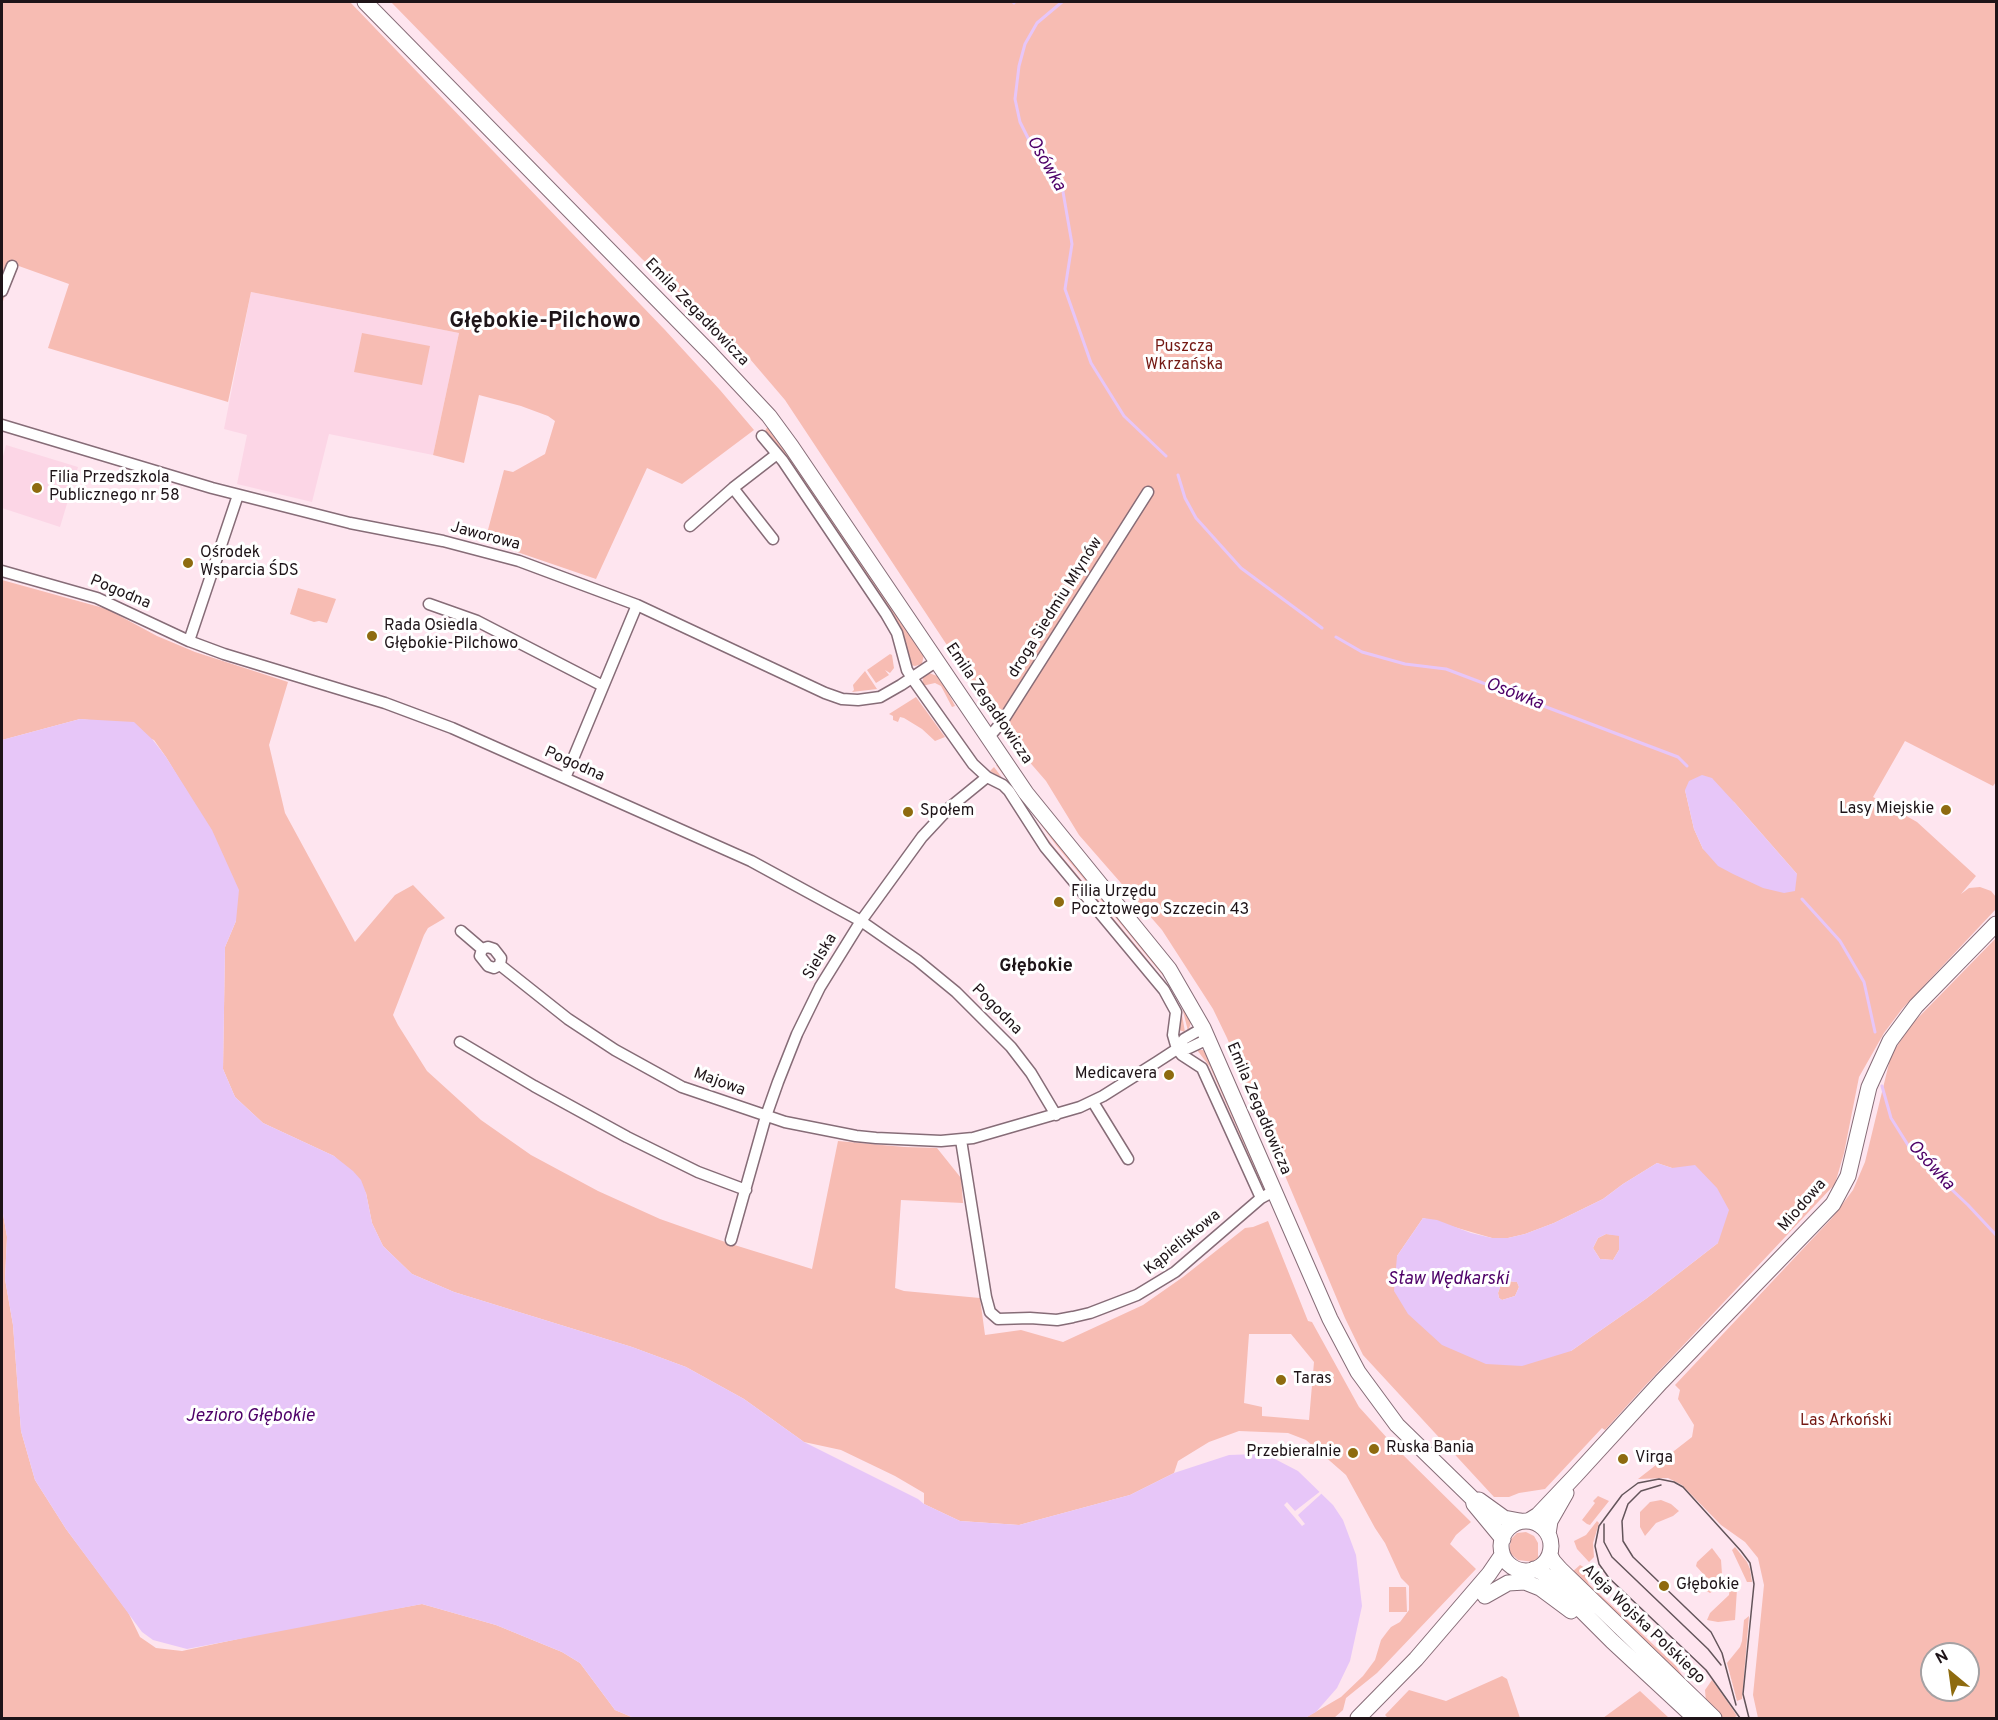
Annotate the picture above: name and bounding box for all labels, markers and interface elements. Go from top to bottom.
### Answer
water label: Osówka [1021,133,1069,195]
street label: Emila Zegadłowicza [640,255,752,371]
district label: Głębokie-Pilchowo [449,310,641,336]
park label: Puszcza Wkrzańska [1145,338,1223,376]
place label: Filia Przedszkola Publicznego nr 58 [49,469,180,507]
marker: Filia Przedszkola Publicznego nr 58 [30,481,44,495]
street label: Jaworowa [448,518,522,556]
street label: droga Siedmiu Młynów [1005,534,1107,682]
place label: Ośrodek Wsparcia ŚDS [200,544,299,582]
marker: Ośrodek Wsparcia ŚDS [181,556,195,570]
street label: Pogodna [87,572,153,614]
place label: Rada Osiedla Głębokie-Pilchowo [384,617,518,655]
marker: Rada Osiedla Głębokie-Pilchowo [365,629,379,643]
street label: Emila Zegadłowicza [940,640,1036,768]
water label: Osówka [1482,674,1546,716]
street label: Pogodna [541,743,607,787]
place label: Lasy Miejskie [1839,800,1934,820]
place label: Społem [920,802,974,822]
marker: Lasy Miejskie [1939,803,1953,817]
marker: Społem [901,805,915,819]
place label: Filia Urzędu Pocztowego Szczecin 43 [1071,883,1249,921]
marker: Filia Urzędu Pocztowego Szczecin 43 [1052,895,1066,909]
street label: Sielska [800,930,842,984]
district label: Głębokie [999,956,1073,978]
street label: Pogodna [967,981,1025,1039]
street label: Emila Zegadłowicza [1221,1040,1295,1178]
street label: Majowa [690,1065,748,1101]
place label: Medicavera [1075,1065,1157,1085]
marker: Medicavera [1162,1068,1176,1082]
water label: Osówka [1902,1136,1958,1196]
street label: Miodowa [1775,1176,1831,1236]
street label: Kąpieliskowa [1141,1206,1225,1280]
water label: Staw Wędkarski [1387,1269,1509,1291]
place label: Taras [1293,1370,1332,1390]
marker: Taras [1274,1373,1288,1387]
water label: Jezioro Głębokie [186,1406,314,1428]
park label: Las Arkoński [1800,1412,1892,1432]
place label: Ruska Bania [1386,1439,1474,1459]
marker: Ruska Bania [1367,1442,1381,1456]
place label: Przebieralnie [1246,1443,1341,1463]
marker: Przebieralnie [1346,1446,1360,1460]
place label: Virga [1635,1449,1673,1469]
marker: Virga [1616,1452,1630,1466]
street label: Aleja Wojska Polskiego [1577,1561,1709,1689]
place label: Głębokie [1676,1576,1739,1596]
marker: Głębokie [1657,1579,1671,1593]
north arrow [1920,1642,1980,1702]
text: N [1932,1646,1952,1670]

